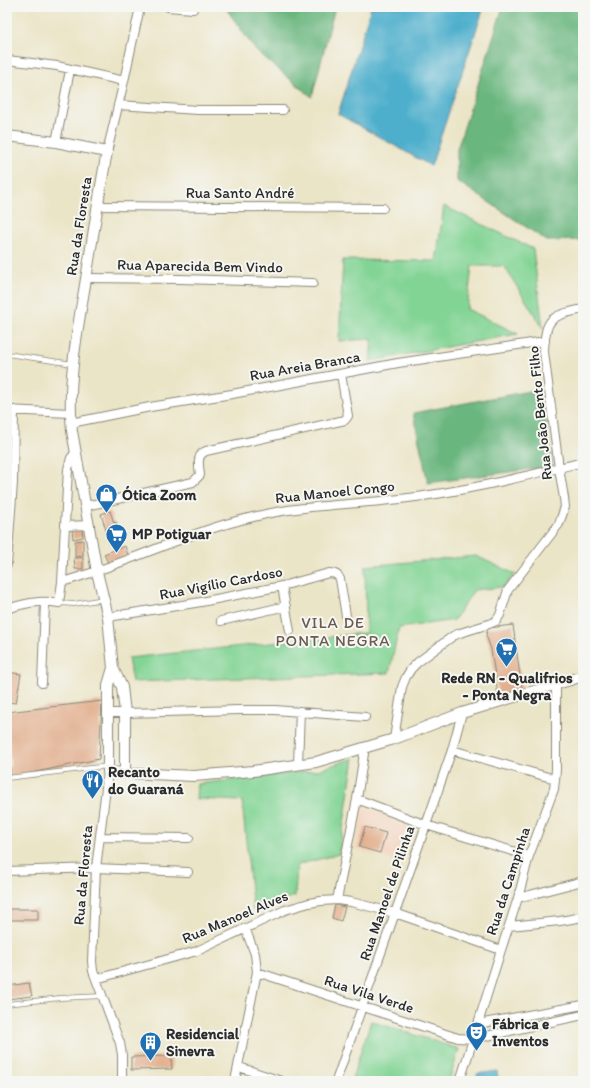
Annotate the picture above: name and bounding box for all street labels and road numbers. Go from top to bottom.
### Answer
street label: Rua da Floresta [62,175,96,277]
street label: Rua Santo André [186,184,294,202]
street label: Rua Aparecida Bem Vindo [117,256,283,276]
street label: Rua João Bento Filho [524,345,556,481]
street label: Rua Areia Branca [248,347,362,385]
street label: Rua Manoel Congo [274,477,396,507]
street label: Rua Vigílio Cardoso [158,562,284,604]
street label: Rua Manoel de Pilinha [355,823,419,963]
street label: Rua da Floresta [70,824,96,926]
street label: Rua da Campinha [482,824,534,937]
street label: Rua Manoel Alves [179,886,291,947]
street label: Rua Vila Verde [322,971,416,1017]

